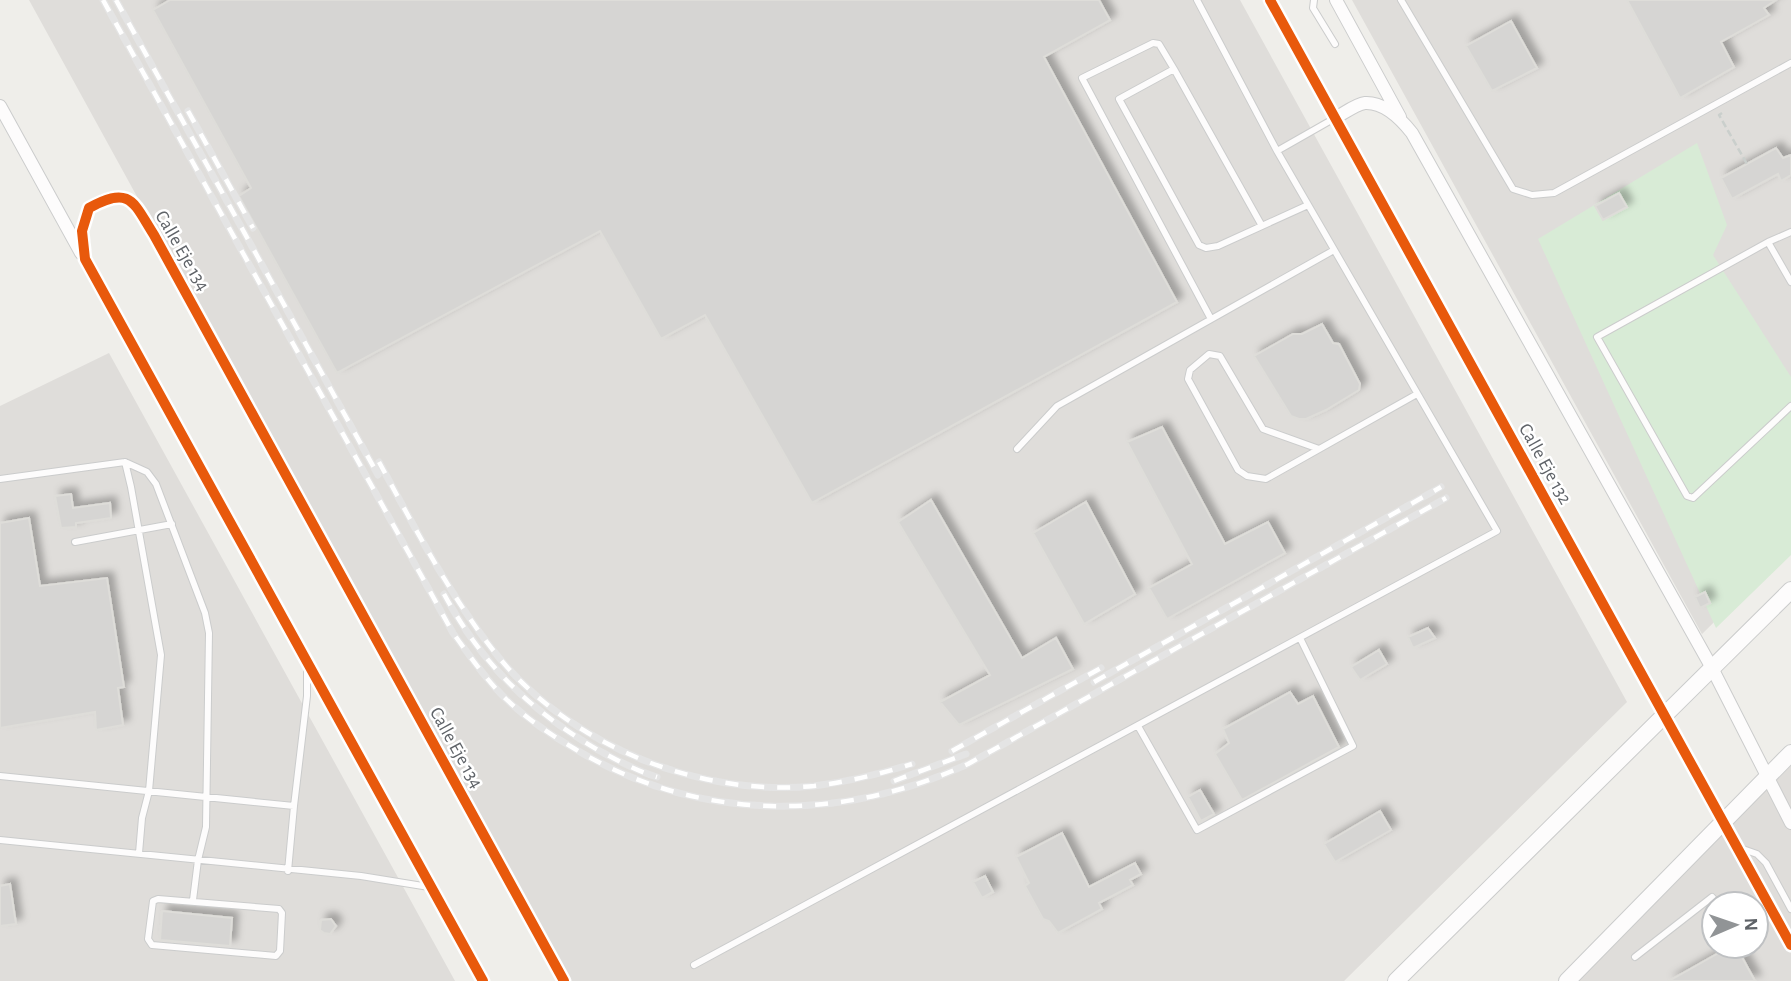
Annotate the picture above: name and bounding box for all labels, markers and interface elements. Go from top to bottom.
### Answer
street label: Calle Eje 134 [151,207,213,295]
street label: Calle Eje 132 [1515,420,1575,508]
street label: Calle Eje 134 [426,704,486,792]
north arrow [1700,890,1770,960]
text: N [1741,918,1760,931]

